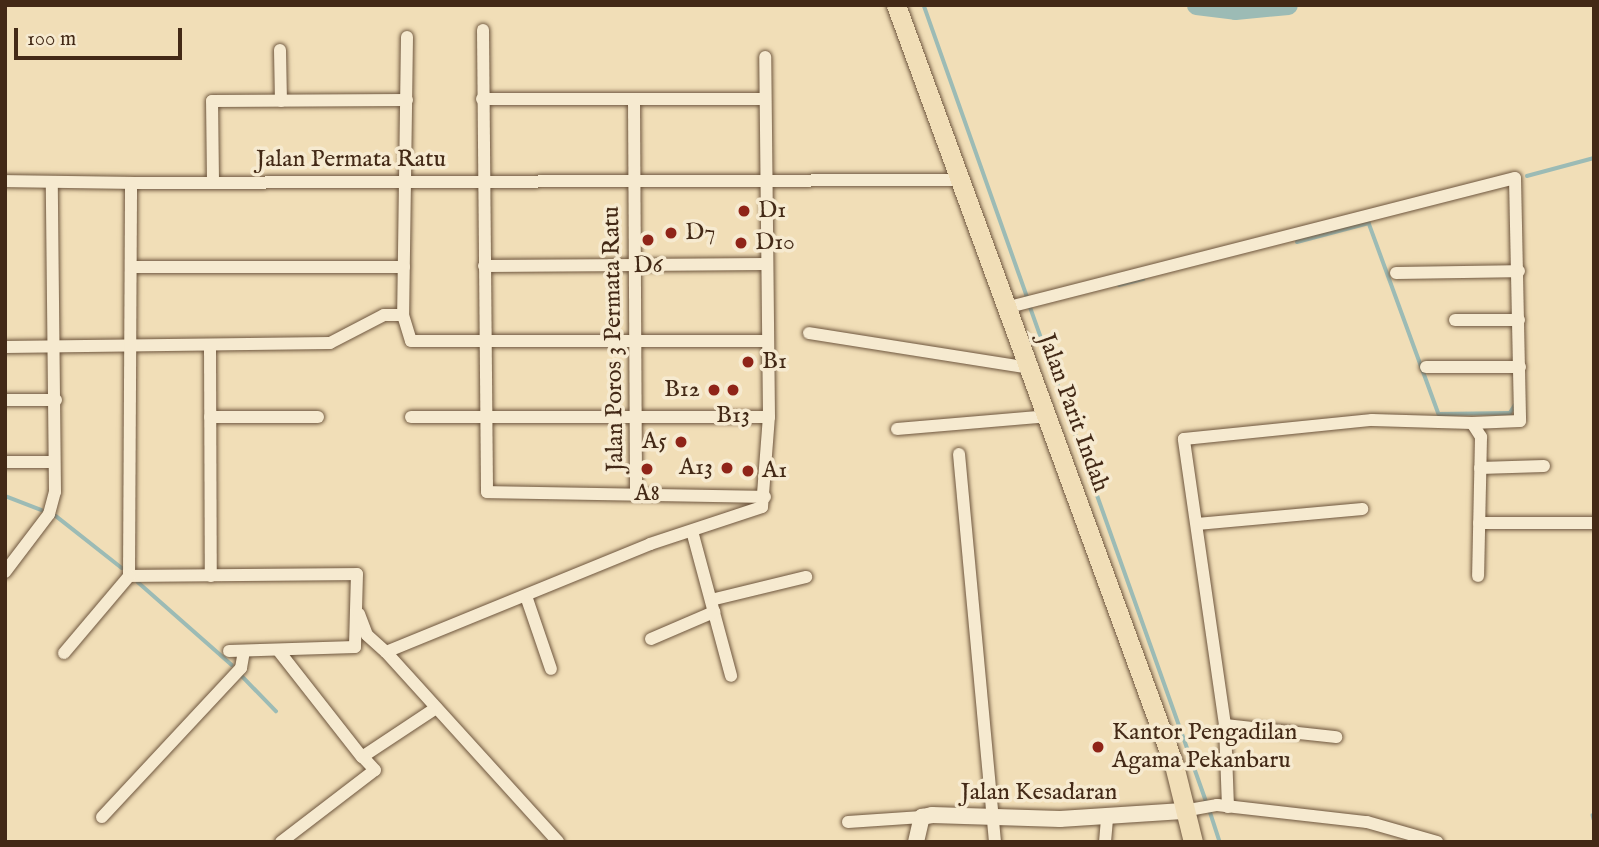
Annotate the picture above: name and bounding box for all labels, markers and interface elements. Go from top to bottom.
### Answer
scale bar [18,14,186,58]
text: 100 m [27,26,76,53]
street label: Jalan Permata Ratu [256,146,446,174]
place label: D1 [758,197,786,225]
marker: D1 [736,203,752,219]
street label: Jalan Poros 3 Permata Ratu [597,206,631,472]
place label: D7 [685,219,715,247]
marker: D7 [663,225,679,241]
place label: D10 [755,229,795,257]
marker: D6 [640,232,656,248]
marker: D10 [733,235,749,251]
place label: D6 [633,252,663,280]
street label: Jalan Parit Indah [1031,330,1115,496]
place label: B1 [762,348,787,376]
marker: B1 [740,354,756,370]
place label: B12 [664,376,700,404]
marker: B12 [706,382,722,398]
marker: B13 [725,382,741,398]
place label: B13 [716,402,750,430]
place label: A5 [642,428,667,456]
marker: A5 [673,434,689,450]
place label: A13 [679,454,713,482]
place label: A1 [762,457,787,485]
marker: A13 [719,460,735,476]
marker: A8 [639,461,655,477]
marker: A1 [740,463,756,479]
place label: A8 [634,480,660,508]
place label: Kantor Pengadilan Agama Pekanbaru [1112,719,1297,775]
marker: Kantor Pengadilan Agama Pekanbaru [1090,739,1106,755]
street label: Jalan Kesadaran [961,779,1117,807]

